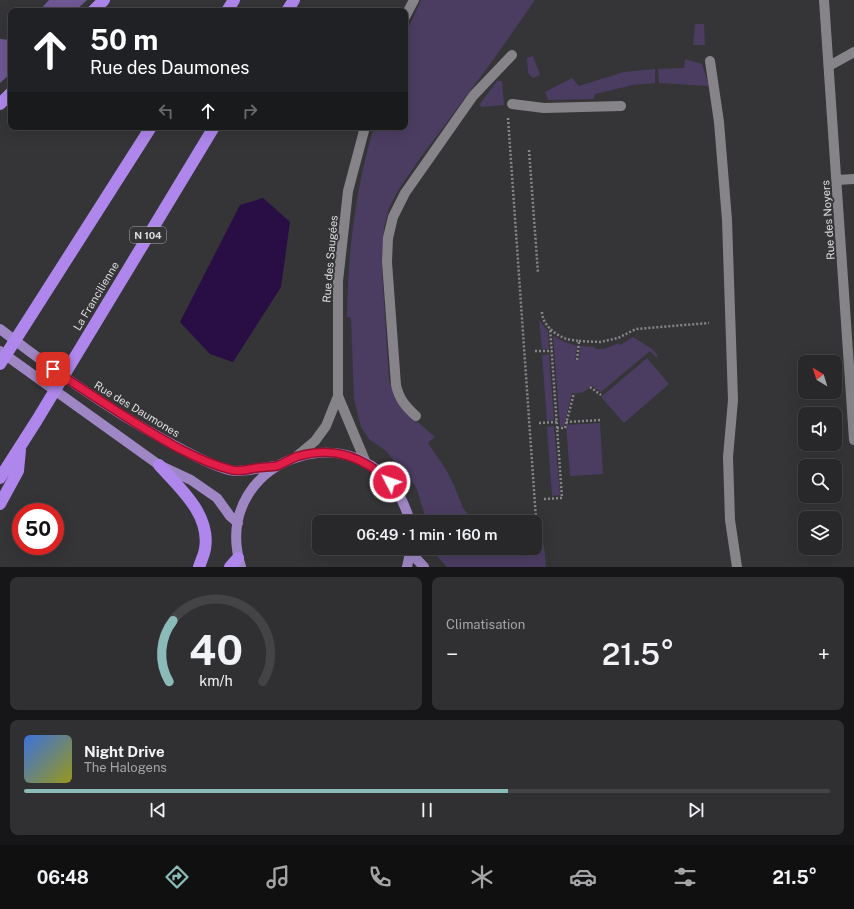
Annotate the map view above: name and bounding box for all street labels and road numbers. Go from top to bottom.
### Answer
street label: Rue des Noyers [819,179,837,260]
street label: Rue des Saugées [320,214,340,303]
road number: N 104 [130,227,166,243]
street label: La Francilienne [71,260,121,332]
street label: Rue des Daumones [92,379,182,439]

